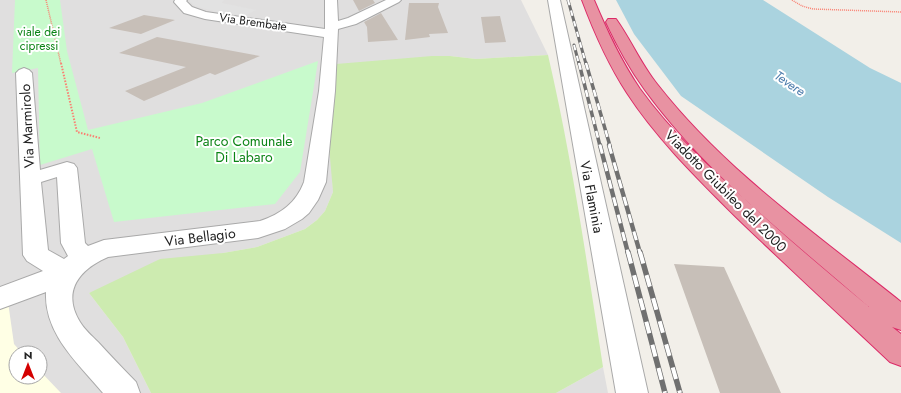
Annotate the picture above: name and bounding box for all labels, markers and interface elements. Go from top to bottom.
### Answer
street label: Via Brembate [218,8,288,36]
park label: viale dei cipressi [18,23,60,55]
water label: Tevere [771,66,809,101]
street label: Via Marmirolo [15,83,39,169]
street label: Viadotto Giubileo del 2000 [660,125,792,257]
park label: Parco Comunale Di Labaro [195,131,293,167]
street label: Via Flaminia [575,159,609,235]
street label: Via Bellagio [163,223,237,251]
north arrow [8,345,48,385]
text: N [24,347,32,363]

